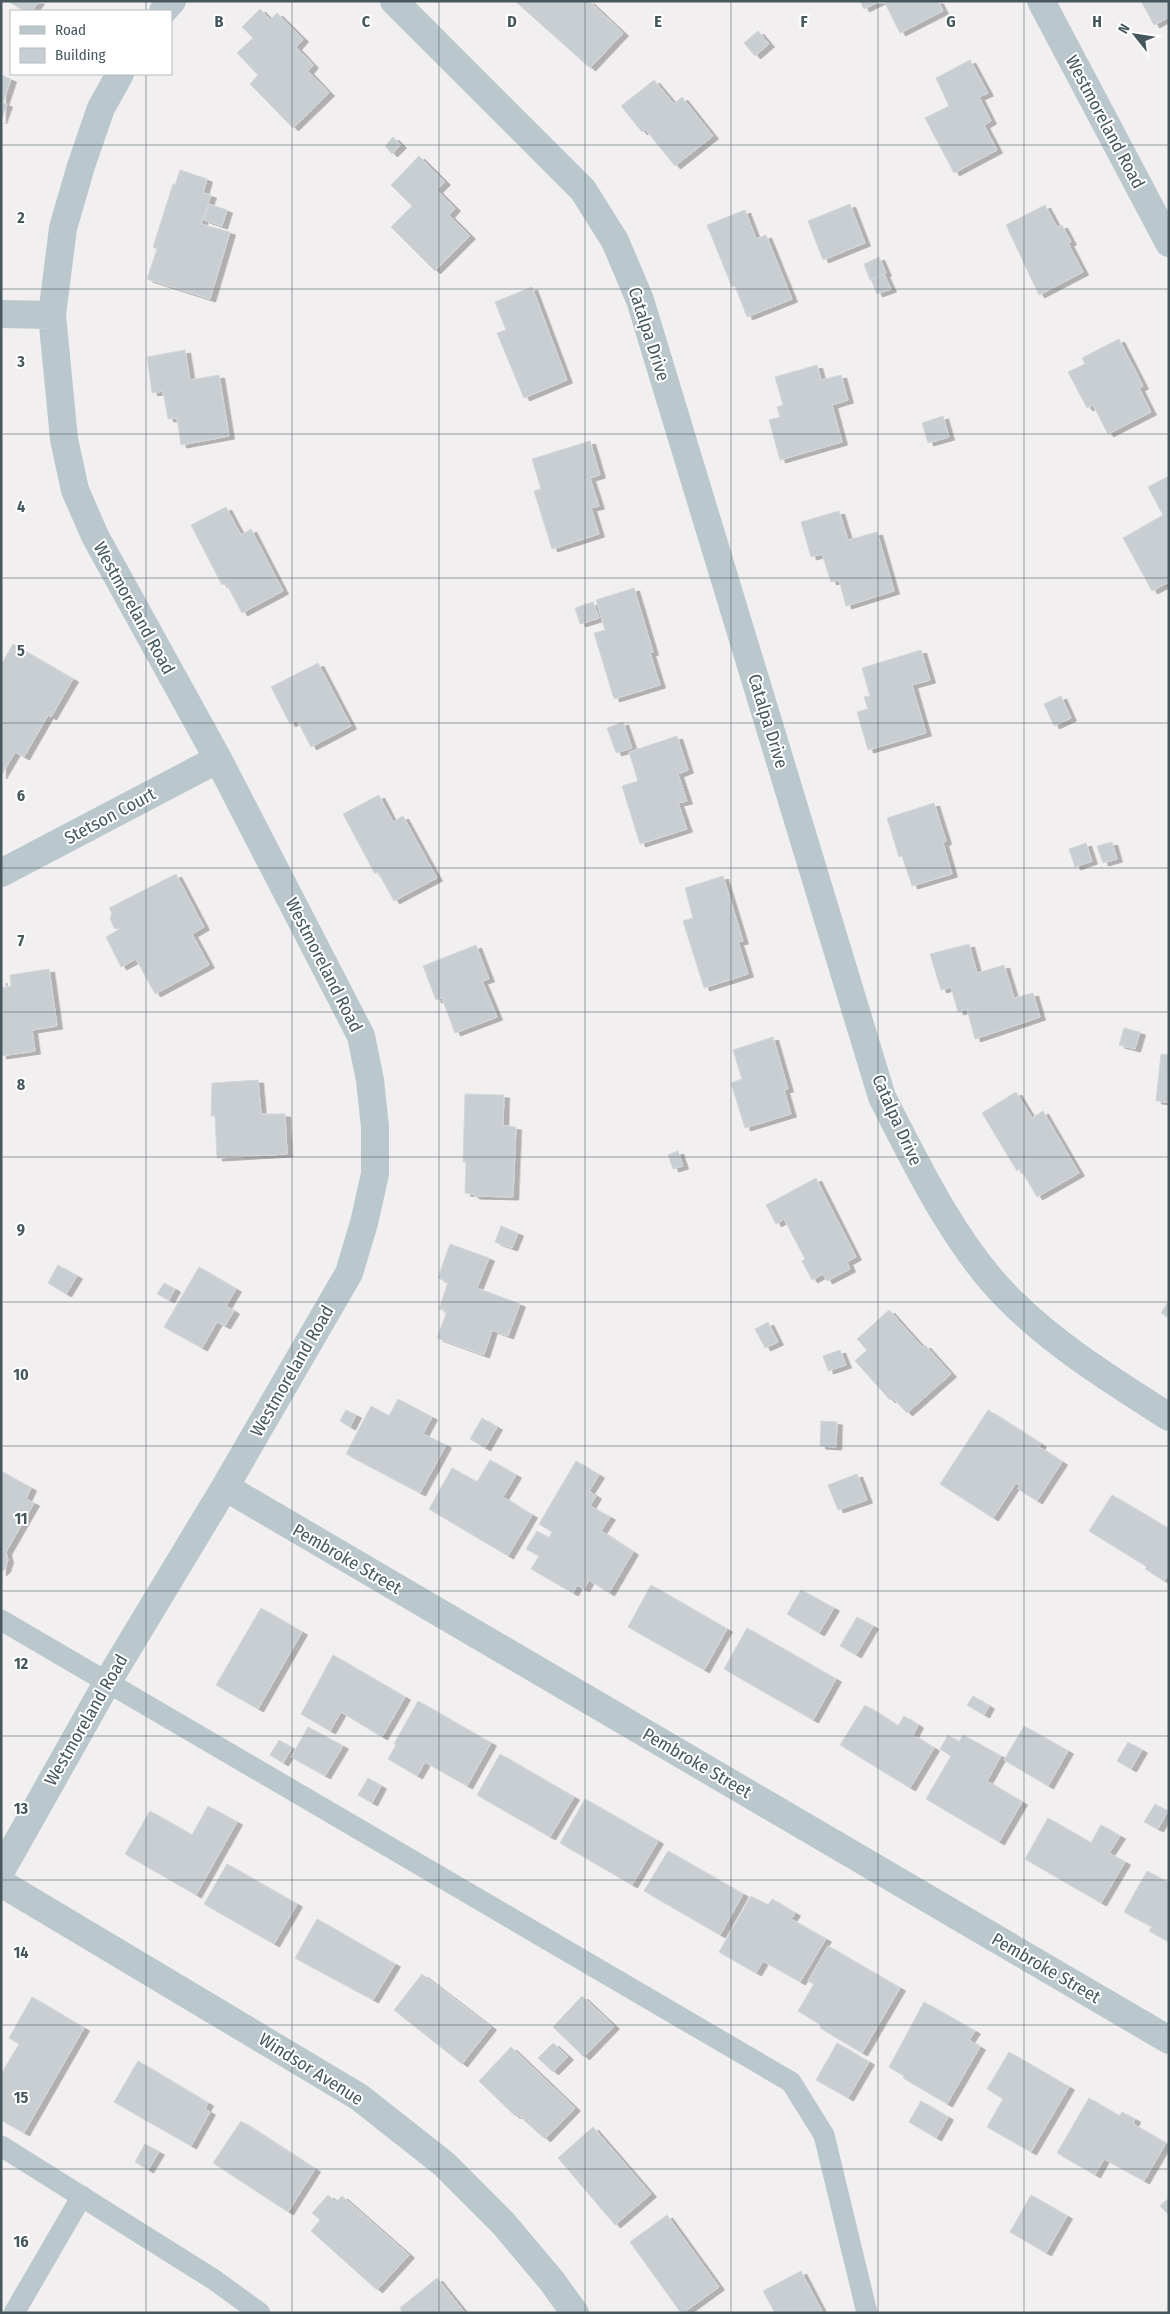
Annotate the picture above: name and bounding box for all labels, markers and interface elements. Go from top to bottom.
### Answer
legend [10,10,172,75]
north arrow [1110,10,1160,60]
text: B [215,12,224,31]
text: C [362,12,371,31]
text: D [507,12,517,31]
text: E [654,12,662,31]
text: F [800,12,808,31]
text: G [946,12,956,31]
text: H [1092,12,1102,31]
text: Road [55,21,86,39]
text: N [1115,21,1134,37]
text: Building [55,46,106,64]
street label: Westmoreland Road [1061,52,1149,192]
text: 2 [16,208,25,227]
street label: Catalpa Drive [623,284,675,384]
text: 3 [16,352,25,371]
text: 4 [17,497,25,516]
street label: Westmoreland Road [89,538,179,678]
text: 5 [17,641,25,660]
street label: Catalpa Drive [743,671,793,771]
street label: Stetson Court [61,783,159,849]
text: 6 [17,786,25,805]
street label: Westmoreland Road [281,894,367,1036]
text: 7 [18,931,25,950]
street label: Catalpa Drive [867,1071,927,1169]
text: 8 [17,1075,26,1094]
text: 9 [17,1220,25,1239]
street label: Westmoreland Road [245,1301,339,1441]
text: 10 [13,1365,29,1384]
text: 11 [14,1509,28,1528]
street label: Pembroke Street [289,1519,405,1599]
street label: Westmoreland Road [39,1650,133,1790]
text: 12 [14,1654,29,1673]
street label: Pembroke Street [639,1723,755,1803]
text: 13 [14,1799,29,1818]
street label: Pembroke Street [988,1928,1104,2008]
text: 14 [14,1943,29,1962]
street label: Windsor Avenue [255,2028,367,2110]
text: 15 [14,2088,28,2107]
text: 16 [13,2232,29,2251]

